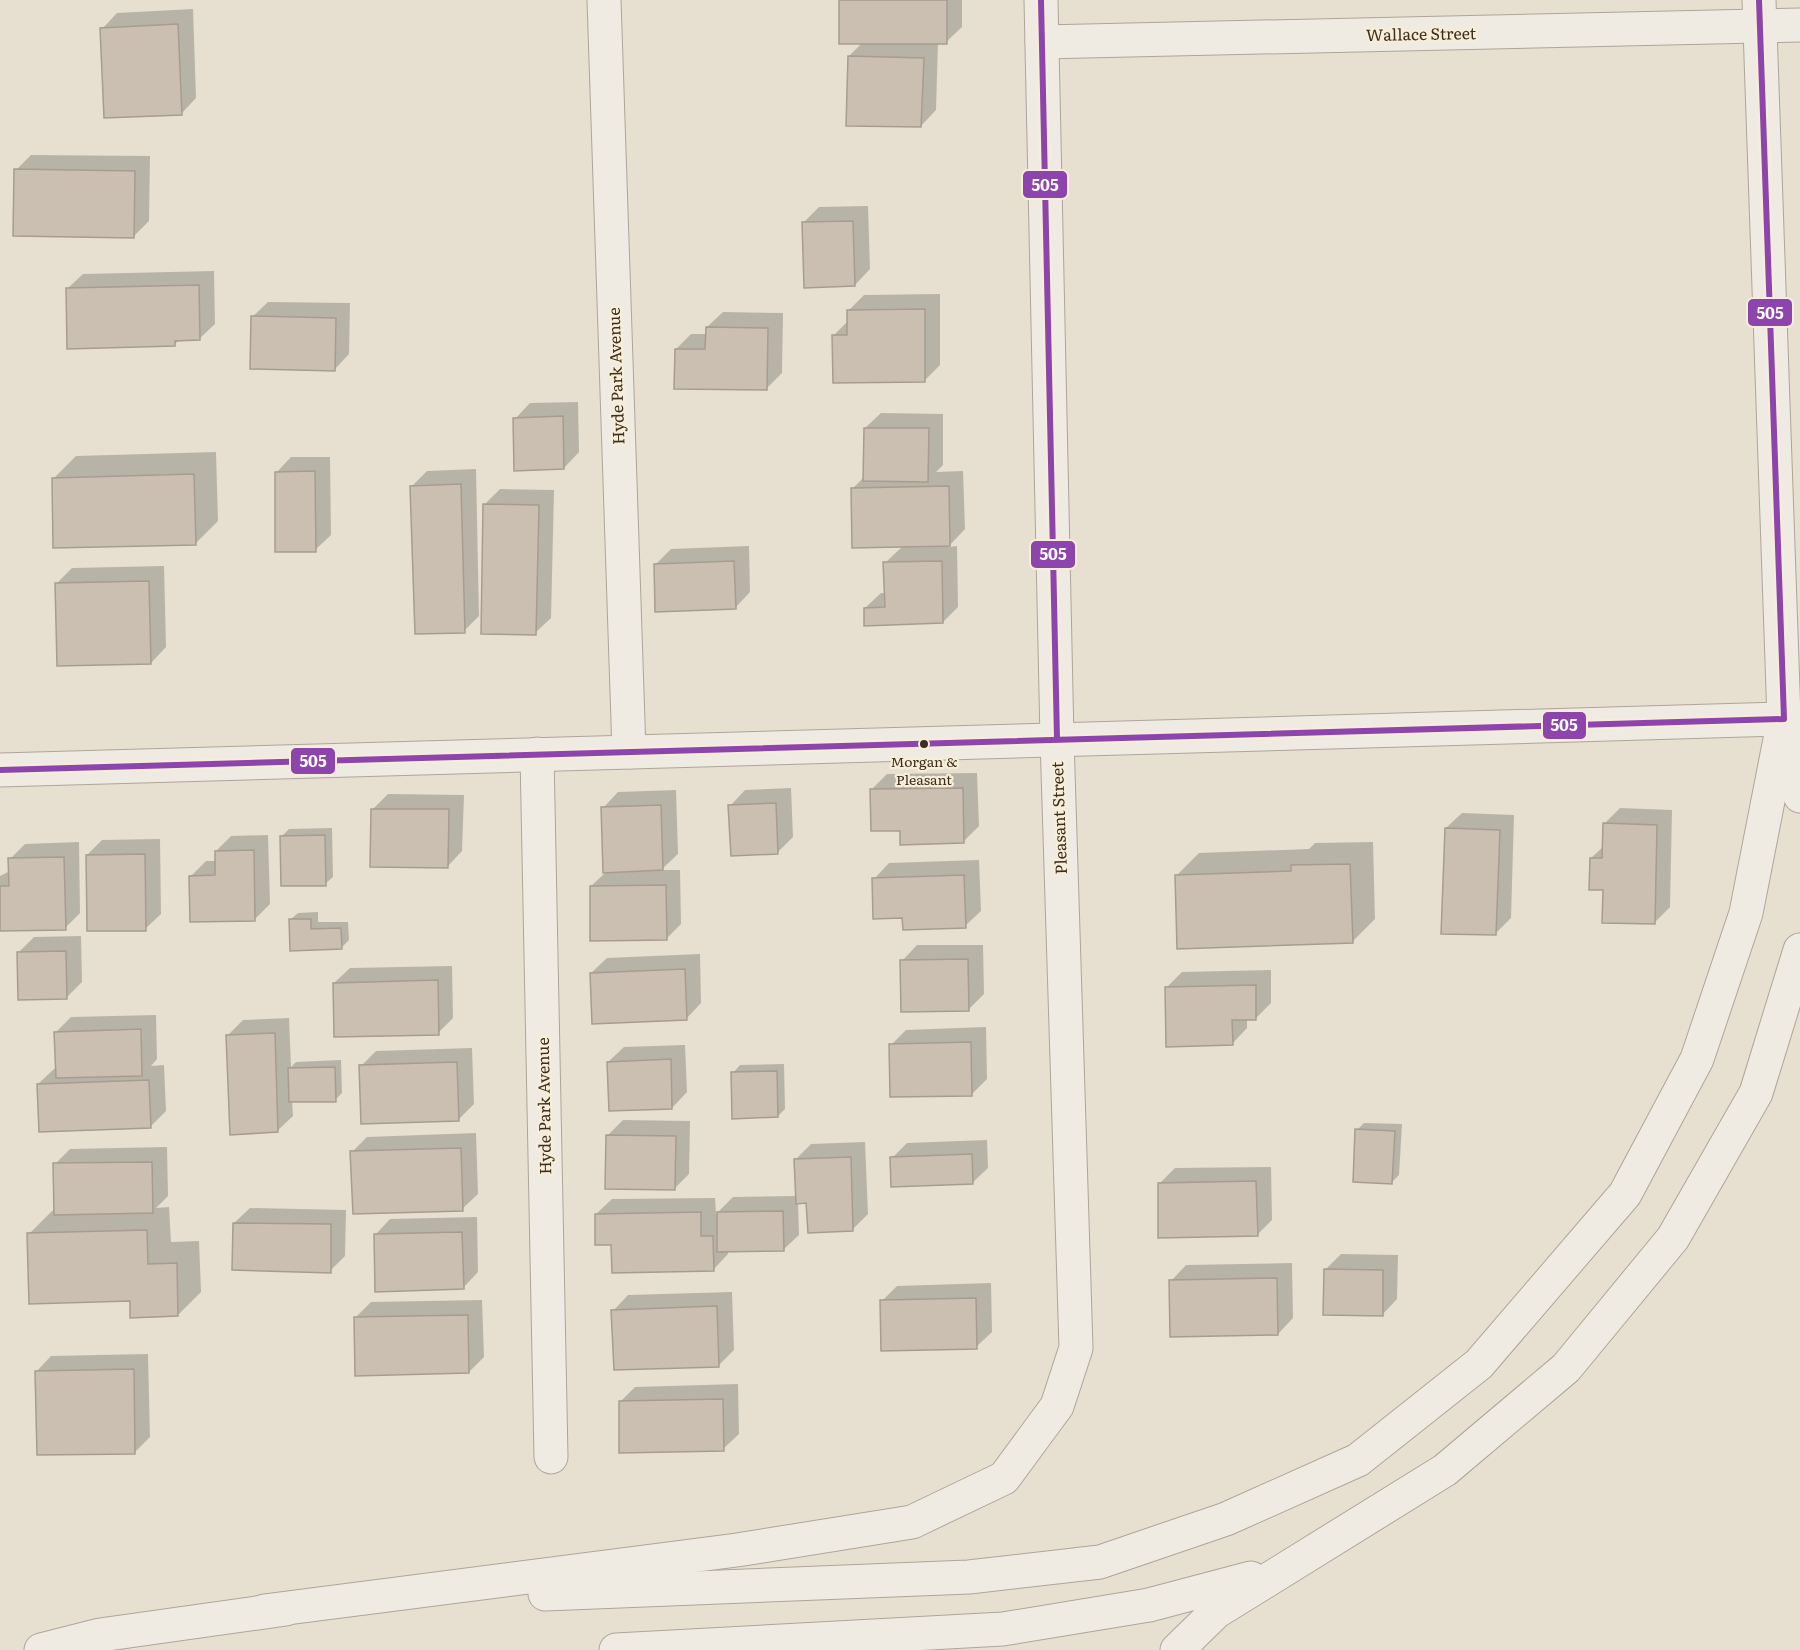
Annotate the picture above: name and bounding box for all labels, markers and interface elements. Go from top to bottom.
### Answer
street label: Wallace Street [1366,20,1477,46]
line badge: 505 [1022,170,1068,199]
text: 505 [1031,172,1059,196]
line badge: 505 [1747,298,1793,327]
text: 505 [1756,300,1784,324]
street label: Hyde Park Avenue [601,307,629,445]
line badge: 505 [1030,540,1076,569]
text: 505 [1039,541,1067,565]
line badge: 505 [1542,711,1587,740]
text: 505 [1550,712,1578,736]
marker: Morgan & Pleasant [918,738,930,750]
line badge: 505 [290,747,336,775]
text: 505 [299,748,327,772]
place label: Morgan & Pleasant [891,751,957,789]
street label: Pleasant Street [1044,761,1072,875]
street label: Hyde Park Avenue [530,1037,556,1175]

